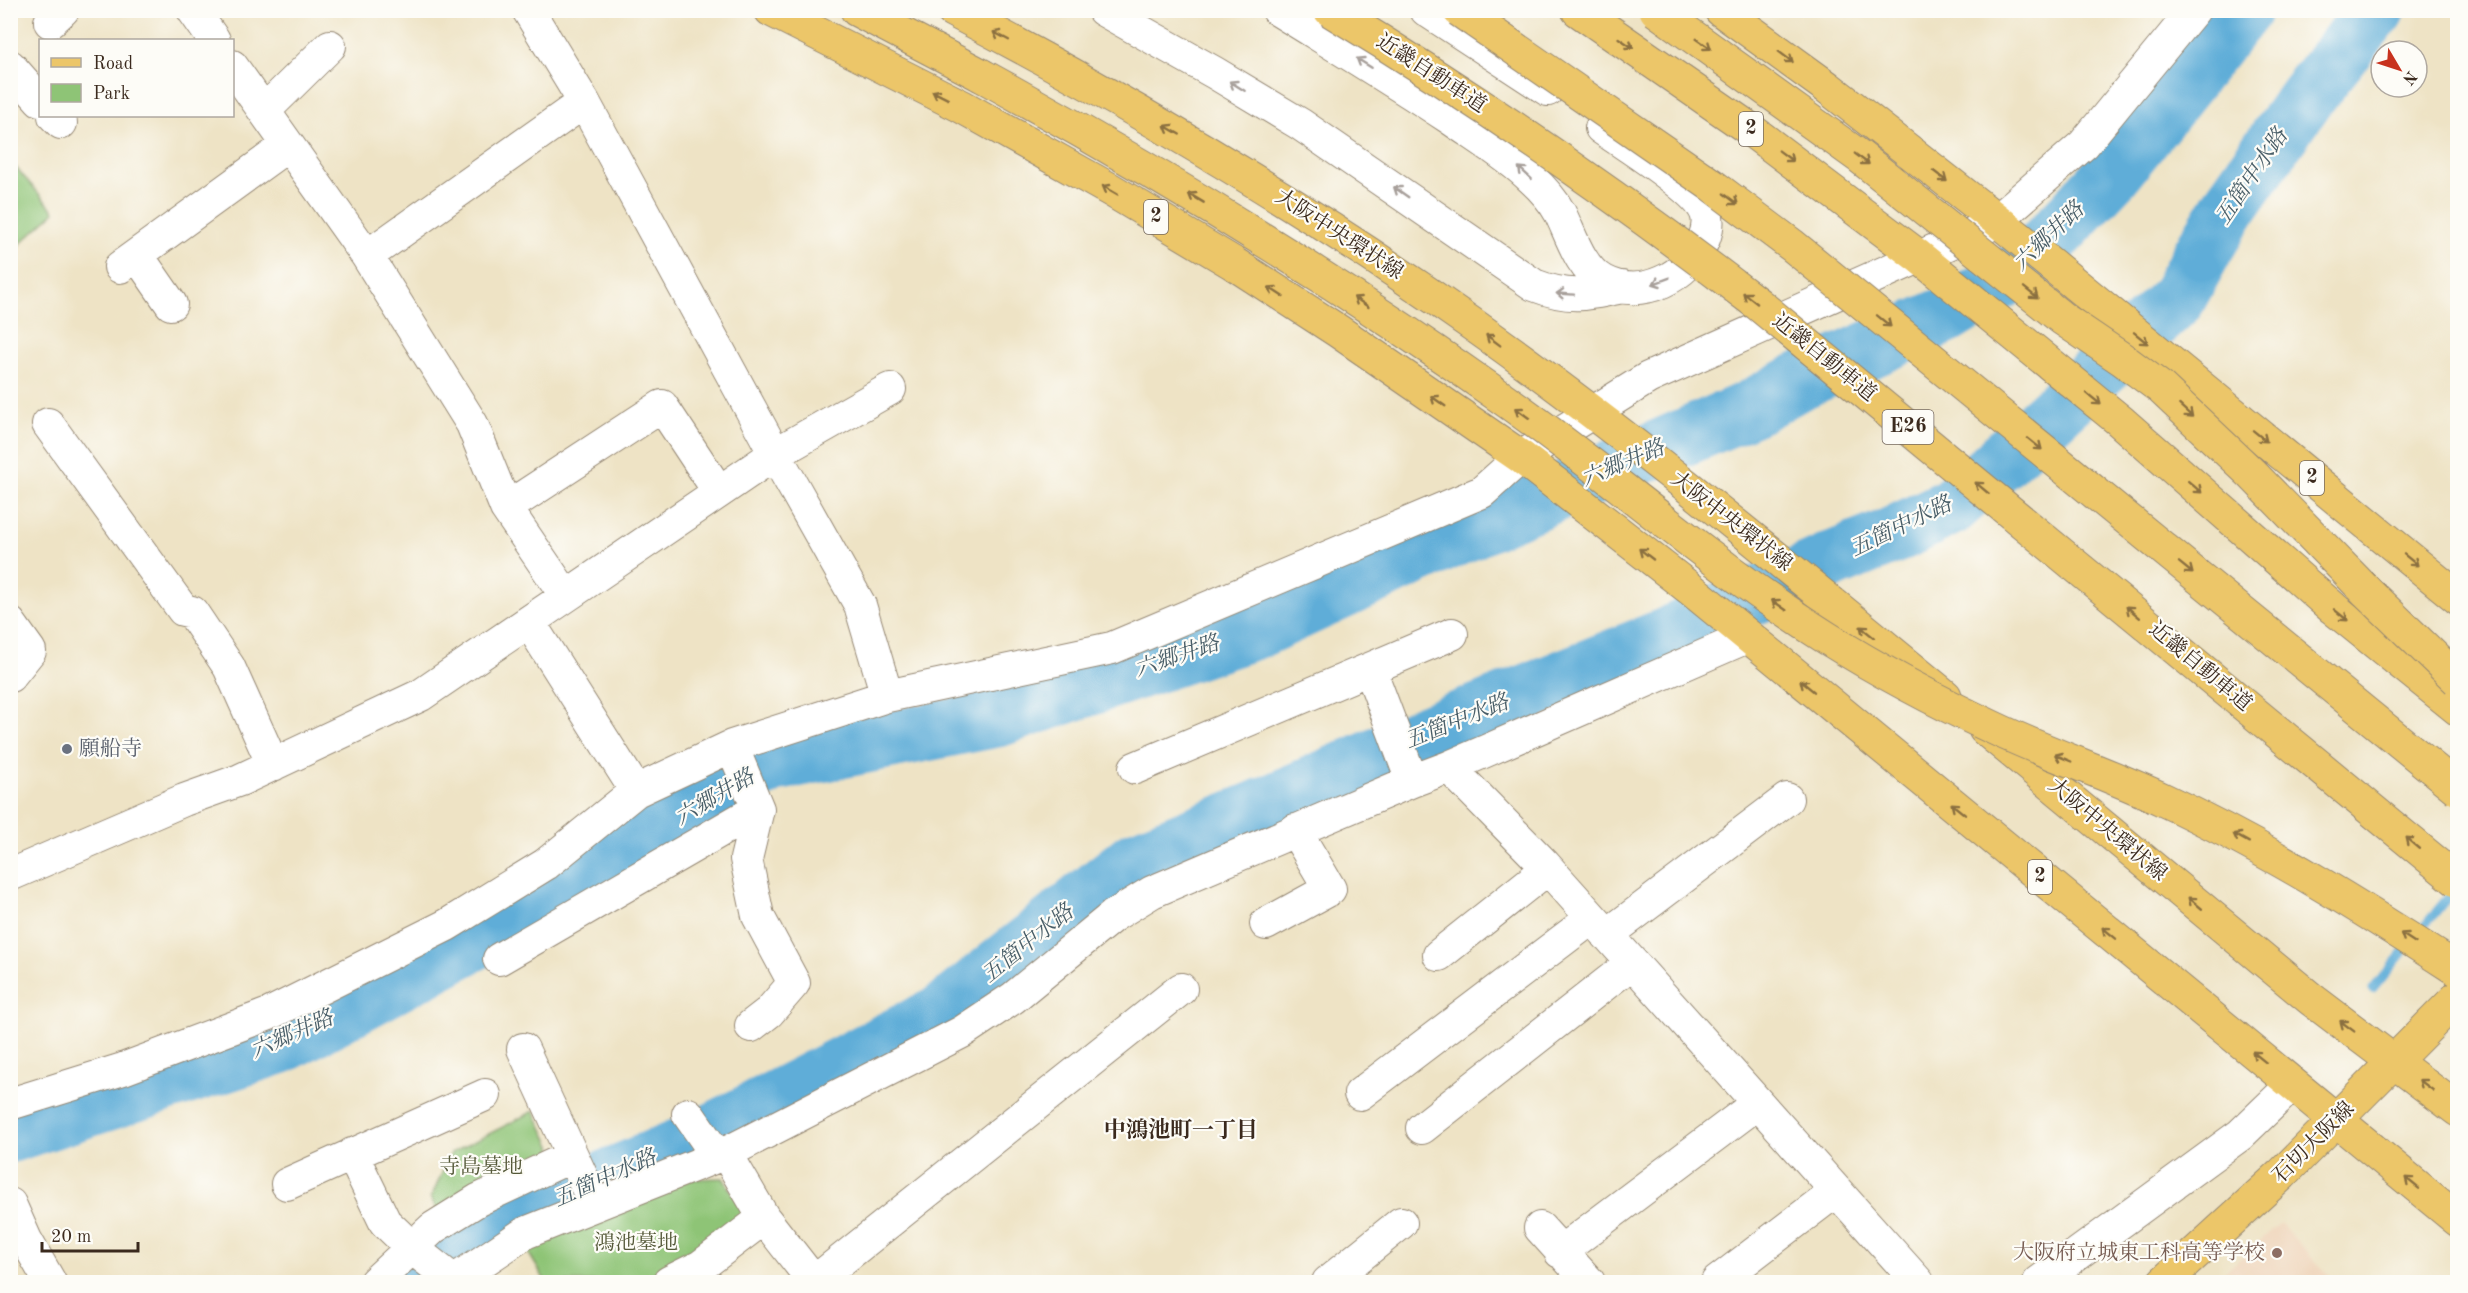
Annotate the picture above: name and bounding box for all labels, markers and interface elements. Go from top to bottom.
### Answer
street label: 近畿自動車道 [1372,29,1491,117]
one-way arrow [992,30,1010,41]
one-way arrow [1618,37,1634,49]
one-way arrow [1696,38,1712,50]
legend [39,39,234,117]
north arrow [2369,39,2429,99]
one-way arrow [1777,51,1793,63]
text: Road [93,55,133,73]
one-way arrow [1356,57,1373,69]
text: N [2399,67,2419,88]
one-way arrow [1229,79,1246,91]
text: Park [93,85,130,103]
one-way arrow [931,89,949,100]
road number: 2 [1739,112,1763,146]
water label: 五箇中水路 [2210,122,2293,229]
one-way arrow [1163,124,1181,135]
one-way arrow [1777,149,1793,162]
one-way arrow [1854,152,1870,165]
one-way arrow [1518,166,1533,180]
one-way arrow [1932,169,1948,182]
one-way arrow [1102,183,1119,195]
street label: 大阪中央環状線 [1272,184,1407,284]
one-way arrow [1393,186,1409,198]
one-way arrow [1188,192,1205,204]
one-way arrow [1723,193,1739,206]
water label: 六郷井路 [2008,196,2090,275]
road number: 2 [1144,200,1168,234]
one-way arrow [1652,277,1671,288]
one-way arrow [1268,285,1285,298]
one-way arrow [2023,286,2038,300]
one-way arrow [1555,288,1575,299]
one-way arrow [1742,292,1758,305]
one-way arrow [1354,296,1370,308]
street label: 近畿自動車道 [1768,309,1881,406]
one-way arrow [1875,314,1891,327]
one-way arrow [2133,332,2149,345]
one-way arrow [1486,333,1502,346]
one-way arrow [2086,393,2102,406]
one-way arrow [1430,395,1447,407]
one-way arrow [2178,404,2193,418]
one-way arrow [1514,406,1530,419]
road number: E26 [1882,410,1934,444]
one-way arrow [2252,429,2268,442]
water label: 六郷井路 [1577,434,1670,491]
one-way arrow [2026,438,2042,451]
road number: 2 [2300,461,2324,495]
street label: 大阪中央環状線 [1667,467,1797,576]
one-way arrow [2187,480,2202,494]
one-way arrow [1974,481,1990,494]
water label: 五箇中水路 [1846,490,1957,561]
one-way arrow [1638,548,1654,561]
one-way arrow [2403,553,2419,566]
one-way arrow [2178,561,2194,574]
one-way arrow [1771,599,1788,611]
one-way arrow [2126,605,2141,619]
one-way arrow [2333,609,2349,622]
street label: 近畿自動車道 [2145,617,2256,716]
one-way arrow [1860,625,1875,639]
water label: 六郷井路 [1131,630,1224,682]
one-way arrow [1799,679,1815,692]
water label: 五箇中水路 [1401,689,1514,753]
place label: 願船寺 [79,737,142,760]
marker: 願船寺 [60,742,74,756]
one-way arrow [2055,752,2073,763]
water label: 六郷井路 [671,763,760,830]
street label: 大阪中央環状線 [2044,773,2171,885]
one-way arrow [1950,803,1966,816]
one-way arrow [2233,832,2250,844]
one-way arrow [2405,837,2421,850]
road number: 2 [2028,860,2052,894]
one-way arrow [2188,897,2204,910]
water label: 五箇中水路 [977,898,1079,987]
one-way arrow [2101,927,2117,940]
one-way arrow [2400,932,2417,944]
water label: 六郷井路 [247,1004,338,1063]
one-way arrow [2339,1020,2355,1033]
one-way arrow [2252,1050,2267,1064]
one-way arrow [2418,1079,2434,1092]
street label: 石切大阪線 [2268,1097,2359,1188]
district label: 中鴻池町一丁目 [1104,1117,1258,1142]
water label: 五箇中水路 [549,1144,662,1211]
park label: 寺島墓地 [439,1155,523,1178]
one-way arrow [2405,1176,2420,1190]
scale bar [42,1215,138,1253]
text: 20 m [51,1228,91,1246]
park label: 鴻池墓地 [594,1231,678,1254]
place label: 大阪府立城東工科高等学校 [2013,1241,2265,1264]
marker: 大阪府立城東工科高等学校 [2270,1246,2284,1260]

